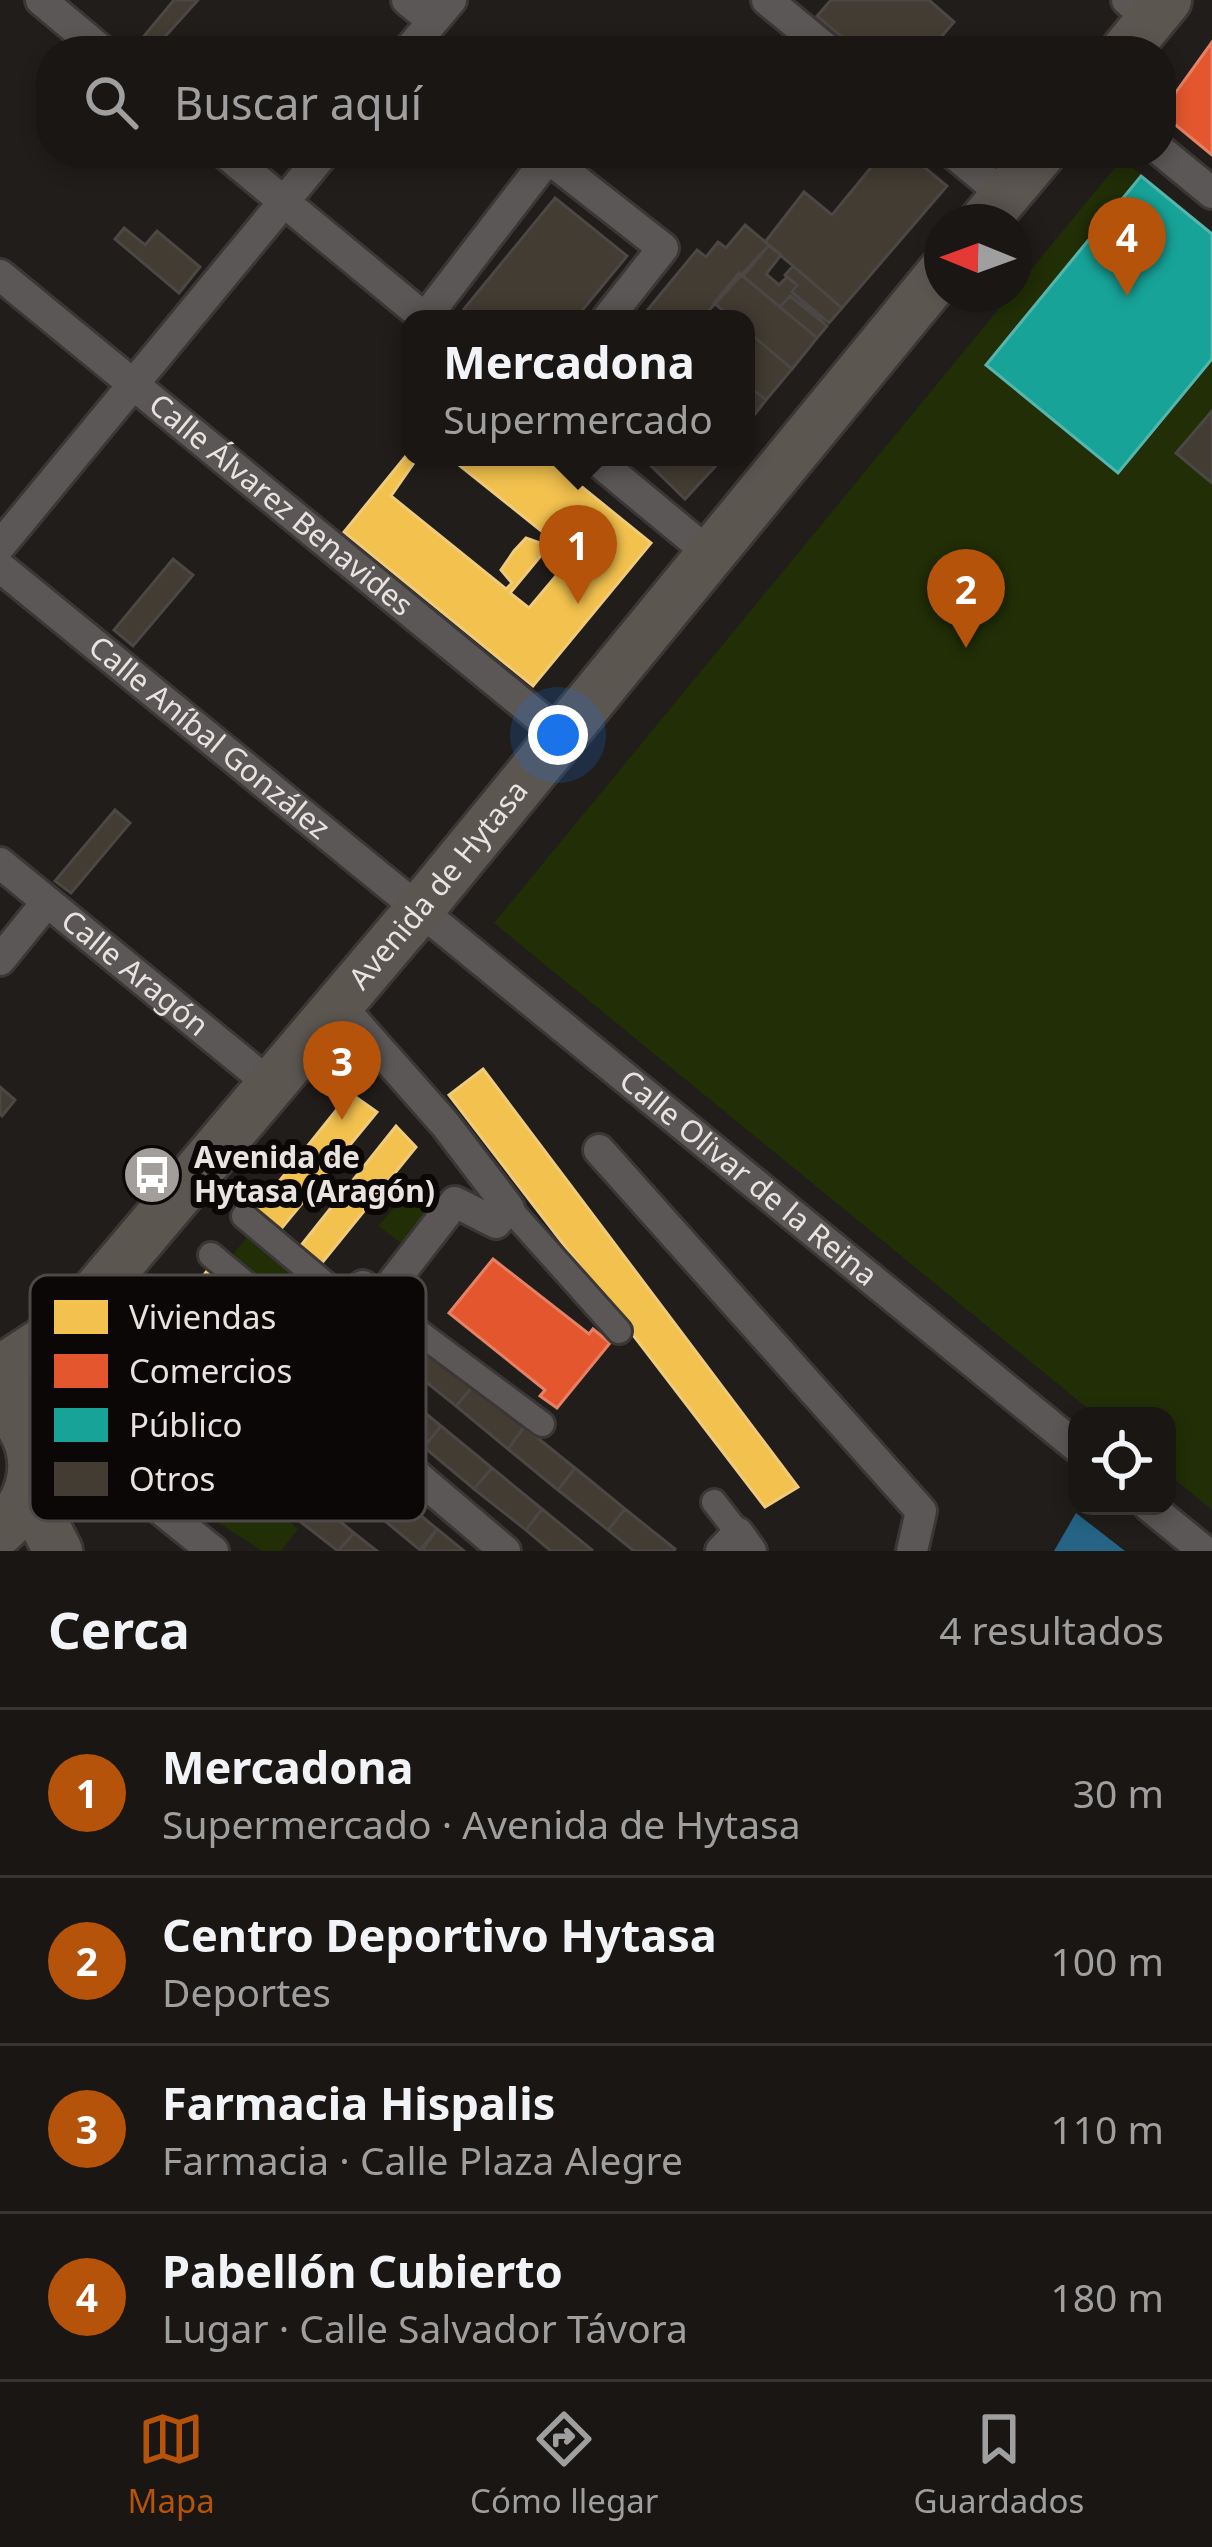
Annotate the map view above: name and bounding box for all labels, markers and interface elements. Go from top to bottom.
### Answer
search box [36,36,1176,168]
icon: search [78,69,144,135]
text: Buscar aquí [174,72,422,133]
pin: 4 [1088,197,1166,296]
north arrow [924,204,1032,312]
popup [401,310,755,466]
text: Mercadona [443,331,695,392]
street label: Calle Álvarez Benavides [141,384,422,625]
text: Supermercado [443,392,713,445]
pin: 1 [539,505,617,604]
pin: 2 [927,549,1005,648]
street label: Calle Aníbal González [81,626,339,848]
your location [528,705,588,765]
street label: Avenida de Hytasa [339,771,536,997]
street label: Calle Aragón [53,900,218,1045]
pin: 3 [303,1021,381,1120]
street label: Calle Olivar de la Reina [612,1059,886,1295]
place label: Avenida de Hytasa (Aragón) [194,1136,435,1211]
bus stop icon: Avenida de Hytasa (Aragón) [121,1144,183,1206]
legend [30,1275,426,1521]
text: Viviendas [129,1294,276,1339]
text: Comercios [129,1348,292,1393]
text: Público [129,1402,243,1447]
map controls [1068,1407,1176,1515]
button: locate [1068,1407,1176,1515]
text: Otros [129,1456,215,1501]
text: Cerca [48,1594,190,1664]
text: 4 resultados [939,1603,1164,1656]
text: Mercadona [162,1736,413,1797]
text: 1 [76,1766,98,1819]
text: 30 m [1073,1766,1164,1819]
text: Supermercado · Avenida de Hytasa [162,1797,801,1850]
text: Centro Deportivo Hytasa [162,1904,717,1965]
text: 2 [76,1934,98,1987]
text: 100 m [1050,1934,1164,1987]
text: Deportes [162,1965,331,2018]
text: Farmacia Hispalis [162,2072,555,2133]
text: 3 [76,2102,98,2155]
text: 110 m [1050,2102,1164,2155]
text: Farmacia · Calle Plaza Alegre [162,2133,683,2186]
text: Pabellón Cubierto [162,2240,563,2301]
text: 4 [76,2270,98,2323]
text: 180 m [1050,2270,1164,2323]
text: Lugar · Calle Salvador Távora [162,2301,688,2354]
tab: Mapa [128,2406,215,2523]
tab: Cómo llegar [470,2406,658,2523]
tab: Guardados [914,2406,1084,2523]

